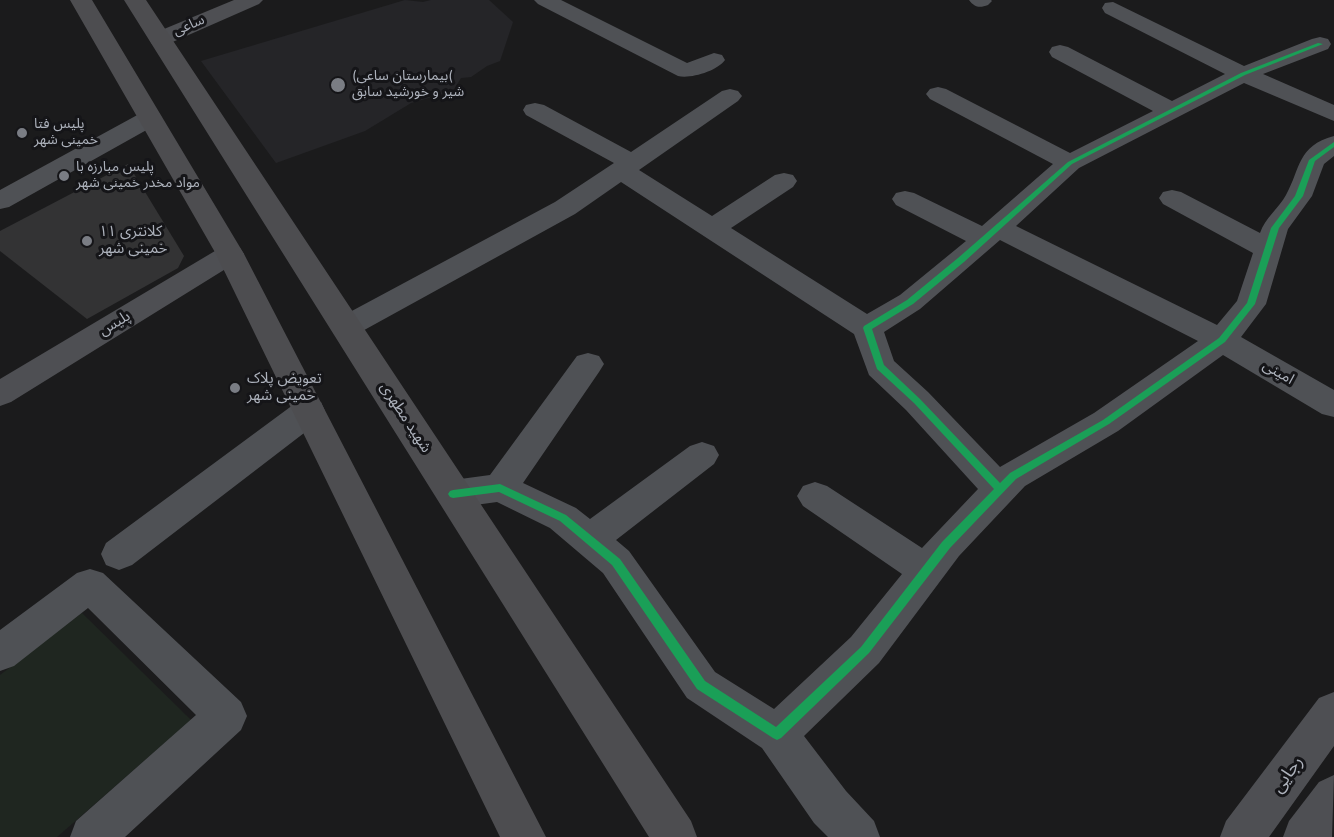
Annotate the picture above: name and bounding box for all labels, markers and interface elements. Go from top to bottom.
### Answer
street label: ساعی [171,12,207,40]
place label: (بیمارستان ساعی( شیر و خورشید سابق [352,69,464,102]
marker: (بیمارستان ساعی( شیر و خورشید سابق [329,76,347,94]
place label: پلیس فتا خمینی شهر [34,117,98,150]
marker: پلیس فتا خمینی شهر [15,126,29,140]
place label: پلیس مبارزه با مواد مخدر خمینی شهر [76,160,200,192]
marker: پلیس مبارزه با مواد مخدر خمینی شهر [57,169,71,183]
place label: کلانتری ۱۱ خمینی شهر [99,223,167,258]
marker: کلانتری ۱۱ خمینی شهر [80,234,94,248]
street label: پلیس [96,308,134,340]
street label: امینی [1259,357,1297,389]
place label: تعویض پلاک خمینی شهر [247,370,322,405]
street label: شهید مطهری [376,379,434,457]
marker: تعویض پلاک خمینی شهر [228,381,242,395]
street label: رجایی [1267,752,1309,798]

